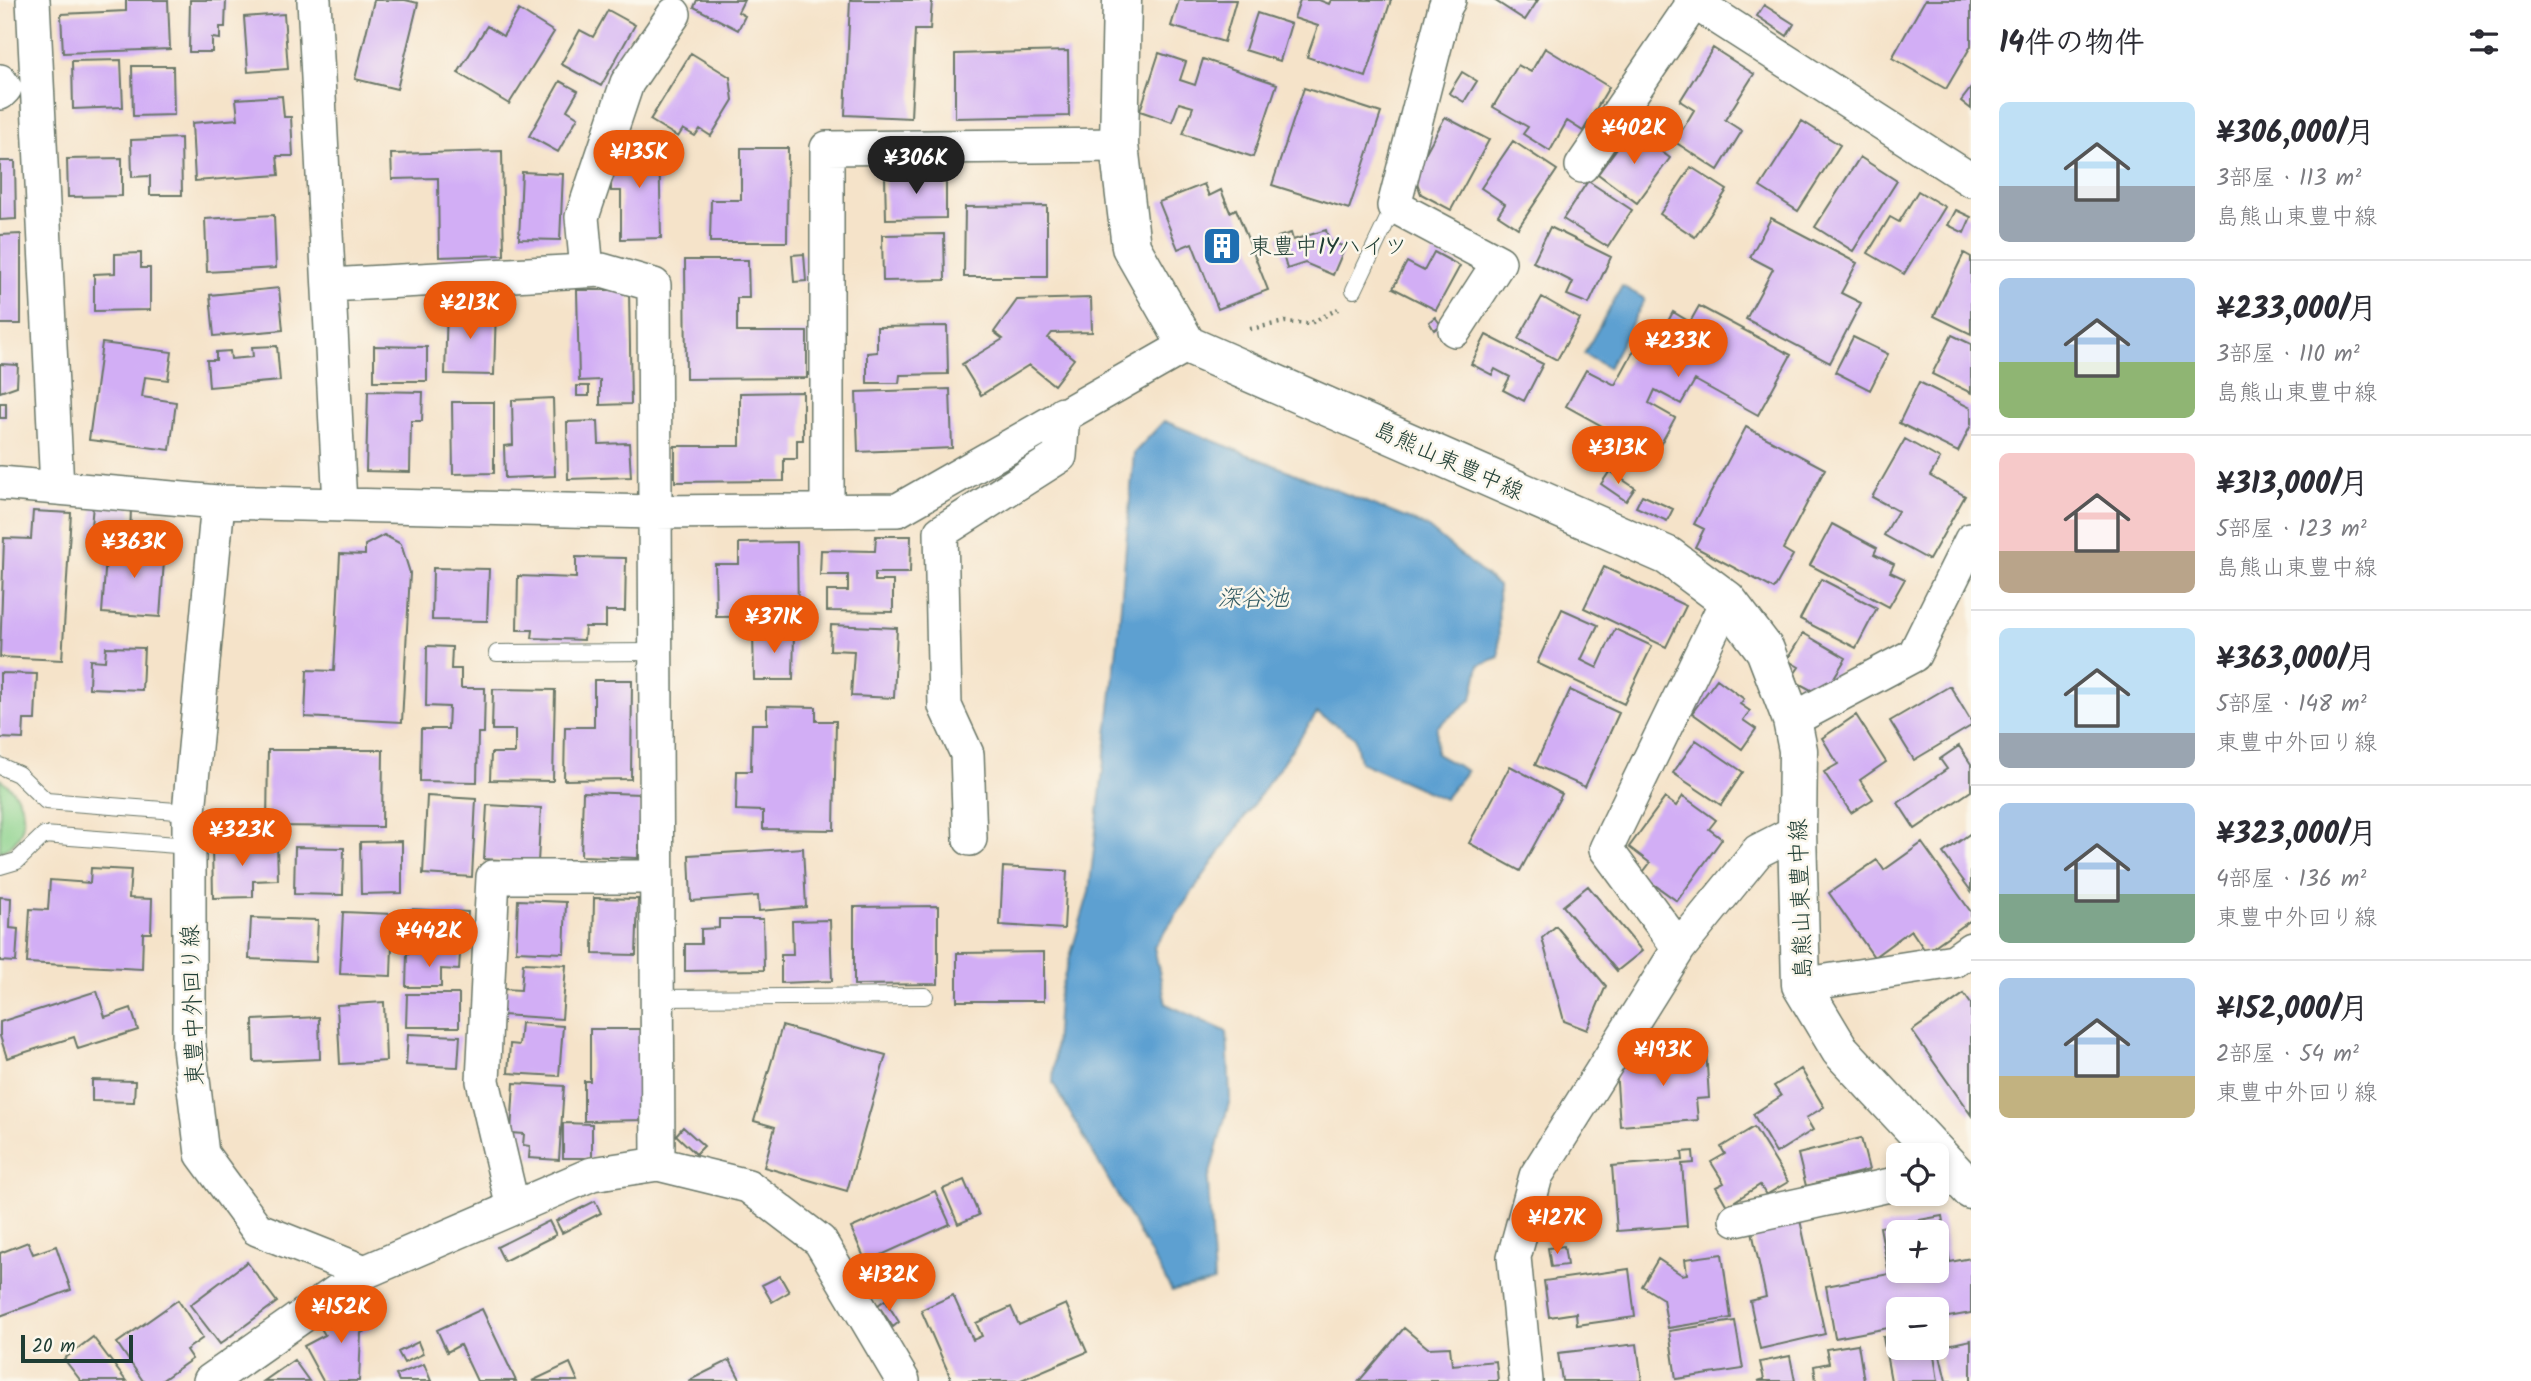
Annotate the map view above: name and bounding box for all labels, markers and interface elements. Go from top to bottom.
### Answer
text: 14件の物件 [1999,20,2144,68]
icon: filters [2465,23,2503,61]
pin: ¥402K [1585,106,1683,166]
text: ¥306,000/月 [2216,110,2375,158]
text: ¥402K [1601,111,1667,147]
pin: ¥135K [590,130,688,190]
icon: home [2055,130,2139,214]
text: ¥135K [609,135,669,171]
pin: ¥306K [867,136,965,196]
text: ¥306K [884,141,948,177]
text: 3部屋 · 113 m² [2216,161,2361,197]
text: 島熊山東豊中線 [2216,200,2377,236]
building icon: 東豊中IYハイツ [1201,225,1243,267]
place label: 東豊中IYハイツ [1249,230,1407,266]
pin: ¥213K [421,282,519,341]
text: ¥213K [440,286,500,322]
text: ¥233,000/月 [2216,286,2377,334]
icon: home [2055,306,2139,390]
pin: ¥233K [1629,320,1727,379]
text: ¥233K [1645,324,1711,360]
text: 3部屋 · 110 m² [2216,337,2360,373]
text: 島熊山東豊中線 [2216,376,2377,412]
street label: 島熊山東豊中線 [1367,413,1529,511]
pin: ¥313K [1569,426,1667,486]
text: ¥313K [1588,431,1648,467]
text: ¥313,000/月 [2216,461,2369,509]
icon: home [2055,481,2139,565]
text: 5部屋 · 123 m² [2216,512,2367,548]
pin: ¥363K [85,520,183,580]
text: ¥363K [101,525,167,561]
text: 島熊山東豊中線 [2216,551,2377,587]
water label: 深谷池 [1217,580,1290,619]
pin: ¥371K [725,596,823,655]
text: ¥371K [745,600,803,636]
text: ¥363,000/月 [2216,636,2376,684]
icon: home [2055,656,2139,740]
text: 5部屋 · 148 m² [2216,687,2367,723]
text: 東豊中外回り線 [2216,726,2377,762]
pin: ¥323K [193,808,291,868]
text: ¥323,000/月 [2216,811,2377,859]
text: ¥323K [209,813,275,849]
street label: 島熊山東豊中線 [1781,818,1823,980]
icon: home [2055,831,2139,915]
text: 4部屋 · 136 m² [2216,862,2366,898]
text: 東豊中外回り線 [2216,901,2377,937]
pin: ¥442K [380,909,478,969]
text: ¥442K [396,914,462,950]
street label: 東豊中外回り線 [173,924,215,1086]
text: ¥152,000/月 [2216,986,2369,1034]
icon: home [2055,1006,2139,1090]
pin: ¥193K [1614,1028,1712,1088]
text: ¥193K [1633,1033,1693,1069]
text: 2部屋 · 54 m² [2216,1037,2359,1073]
text: 東豊中外回り線 [2216,1076,2377,1112]
map controls [1886,1143,1949,1360]
button: locate [1886,1143,1949,1206]
pin: ¥127K [1508,1196,1606,1256]
text: ¥127K [1527,1201,1587,1237]
button: + [1886,1220,1949,1283]
pin: ¥132K [840,1254,938,1313]
text: ¥132K [859,1258,919,1294]
pin: ¥152K [292,1286,390,1345]
text: ¥152K [311,1290,371,1326]
button: − [1886,1297,1949,1360]
scale bar [21,1332,133,1364]
text: 20 m [32,1332,75,1362]

